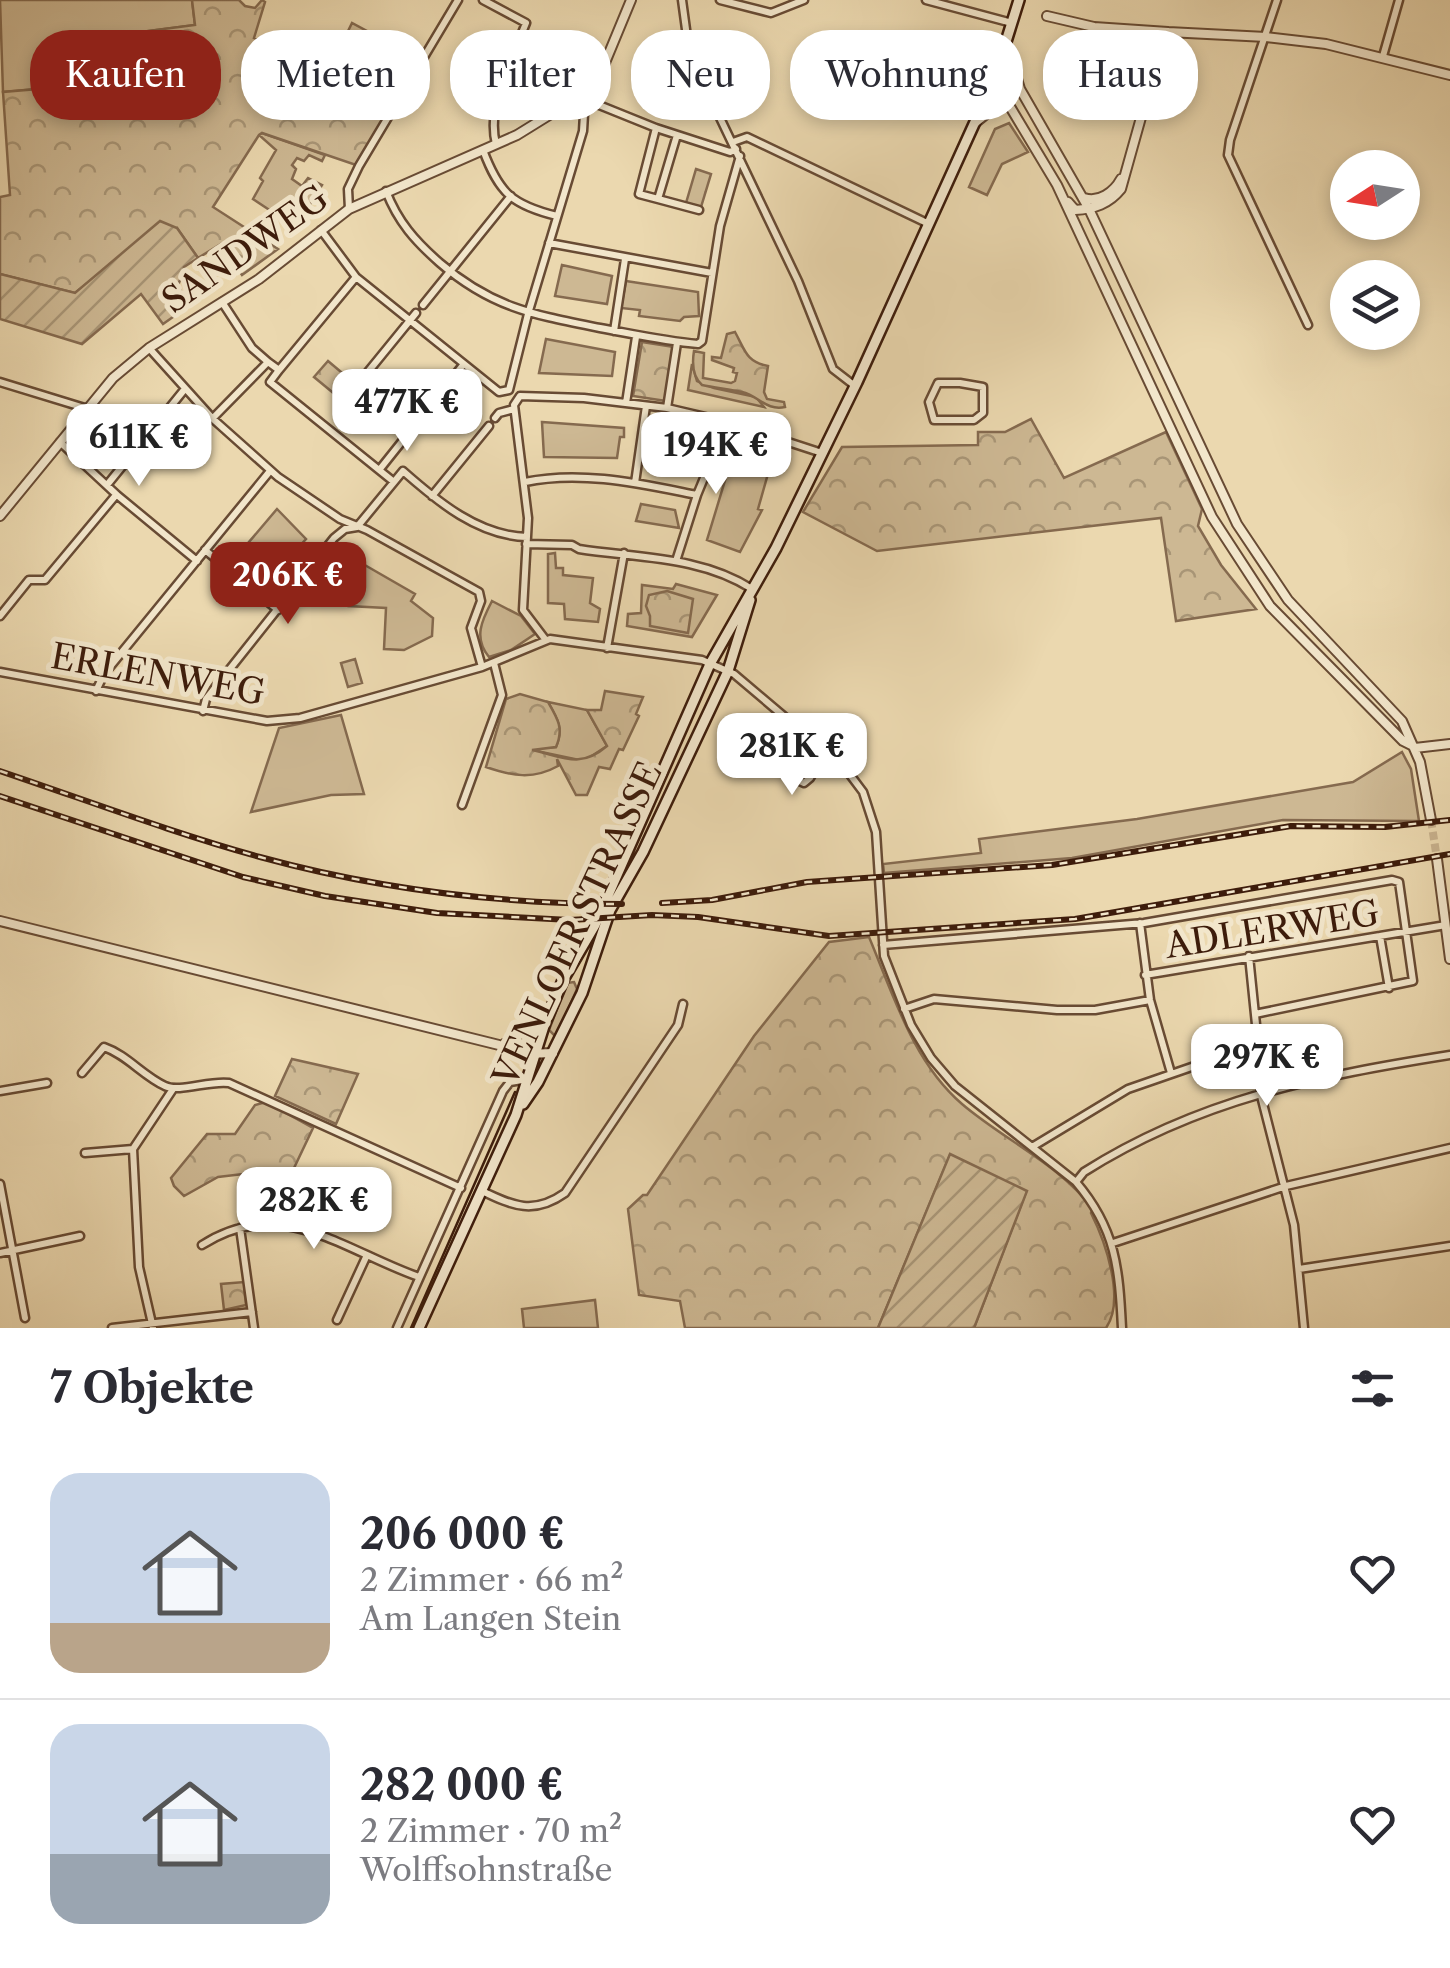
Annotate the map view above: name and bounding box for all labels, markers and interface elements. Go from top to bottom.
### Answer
chip: Kaufen [30,30,221,120]
chip: Mieten [241,30,430,120]
chip: Filter [450,30,611,120]
chip: Neu [631,30,770,120]
chip: Wohnung [790,30,1023,120]
chip: Haus [1043,30,1198,120]
north arrow [1330,150,1420,240]
map controls [1330,150,1420,350]
street label: SANDWEG [154,176,336,322]
button: layers [1330,260,1420,350]
pin: 477K € [326,369,488,454]
text: 477K € [354,382,460,421]
pin: 611K € [58,404,220,489]
pin: 194K € [635,412,797,497]
text: 611K € [88,417,190,456]
text: 194K € [663,425,769,464]
pin: 206K € [207,542,369,627]
text: 206K € [232,555,344,594]
street label: ERLENWEG [48,634,268,714]
pin: 281K € [711,713,873,798]
text: 281K € [739,726,845,765]
street label: VENLOER STRASSE [483,755,671,1094]
street label: ADLERWEG [1161,891,1382,967]
pin: 297K € [1186,1024,1348,1109]
text: 297K € [1213,1037,1321,1076]
pin: 282K € [233,1167,395,1252]
text: 282K € [259,1180,369,1219]
icon: filters [1345,1361,1400,1416]
text: 7 Objekte [50,1362,254,1414]
text: 206 000 € [360,1508,565,1560]
icon: home [130,1513,250,1633]
icon: heart [1345,1546,1400,1601]
text: 2 Zimmer · 66 m² [360,1560,624,1599]
text: Am Langen Stein [360,1599,621,1638]
text: 282 000 € [360,1759,563,1811]
icon: home [130,1764,250,1884]
icon: heart [1345,1797,1400,1852]
text: 2 Zimmer · 70 m² [360,1811,622,1850]
text: Wolffsohnstraße [360,1850,613,1889]

